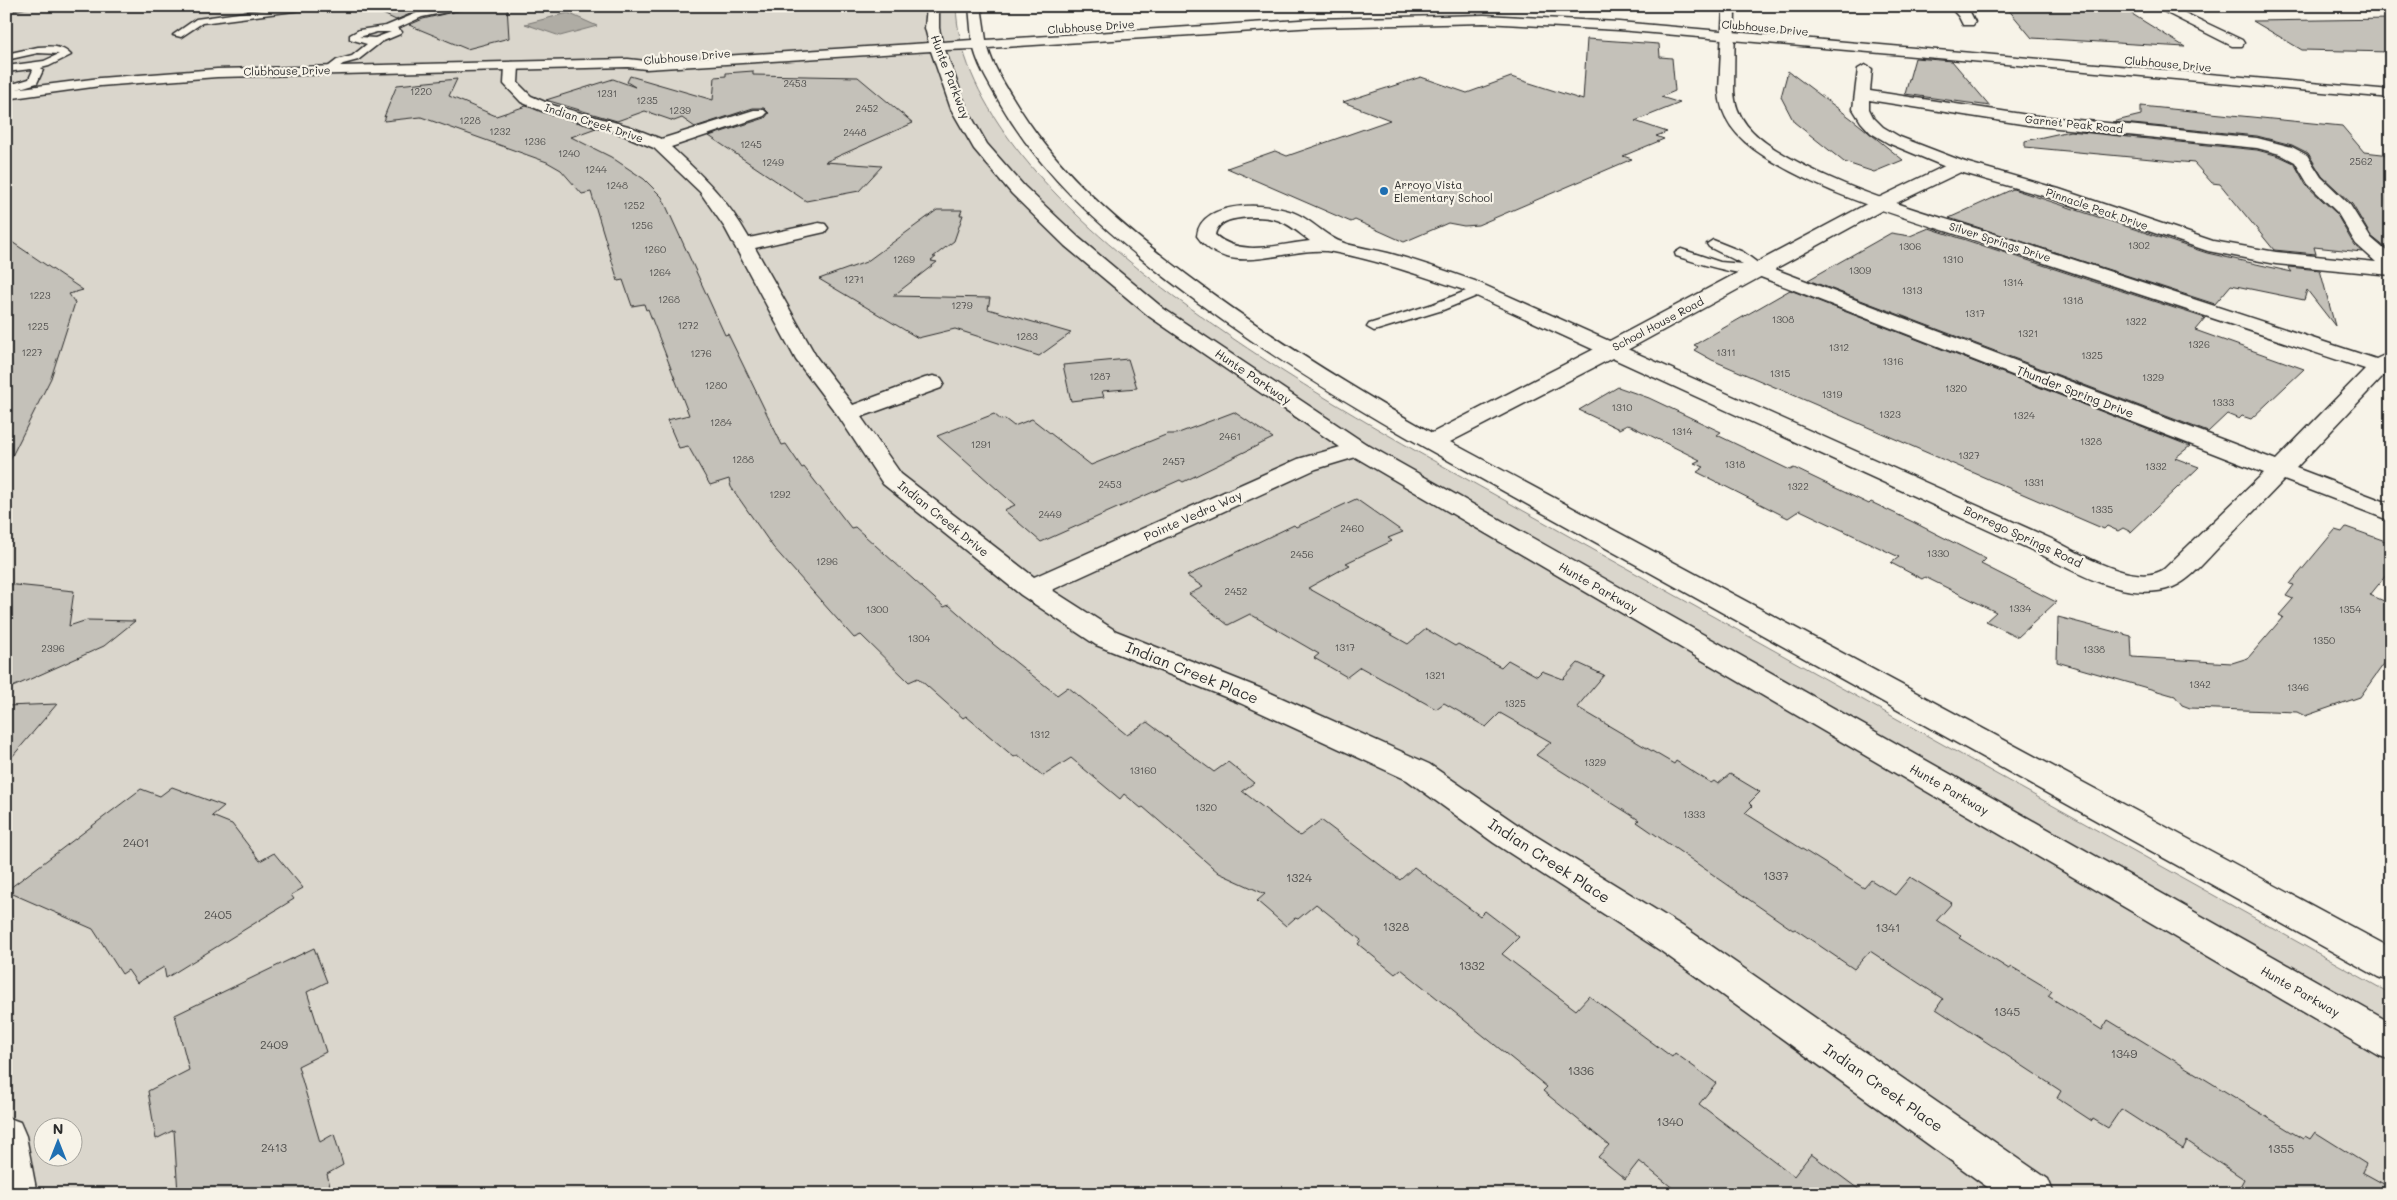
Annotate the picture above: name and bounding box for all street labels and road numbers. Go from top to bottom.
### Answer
street label: Clubhouse Drive [1047,16,1135,37]
street label: Clubhouse Drive [1721,16,1809,39]
street label: Hunte Parkway [928,32,974,121]
street label: Clubhouse Drive [643,45,731,68]
street label: Clubhouse Drive [2124,52,2212,75]
street label: Clubhouse Drive [243,62,331,79]
street label: Indian Creek Drive [543,99,646,146]
street label: Garnet Peak Road [2024,111,2124,136]
street label: Pinnacle Peak Drive [2044,184,2151,233]
street label: Silver Springs Drive [1947,218,2053,265]
street label: School House Road [1609,293,1706,354]
street label: Hunte Parkway [1212,345,1295,408]
street label: Thunder Spring Drive [2014,361,2136,421]
street label: Indian Creek Drive [895,477,992,560]
street label: Pointe Vedra Way [1141,486,1244,544]
street label: Borrego Springs Road [1962,502,2086,571]
street label: Hunte Parkway [1556,558,1641,616]
street label: Indian Creek Place [1123,636,1262,708]
street label: Hunte Parkway [1907,760,1992,818]
street label: Indian Creek Place [1485,813,1614,907]
street label: Hunte Parkway [2258,962,2343,1020]
street label: Indian Creek Place [1820,1038,1947,1136]

